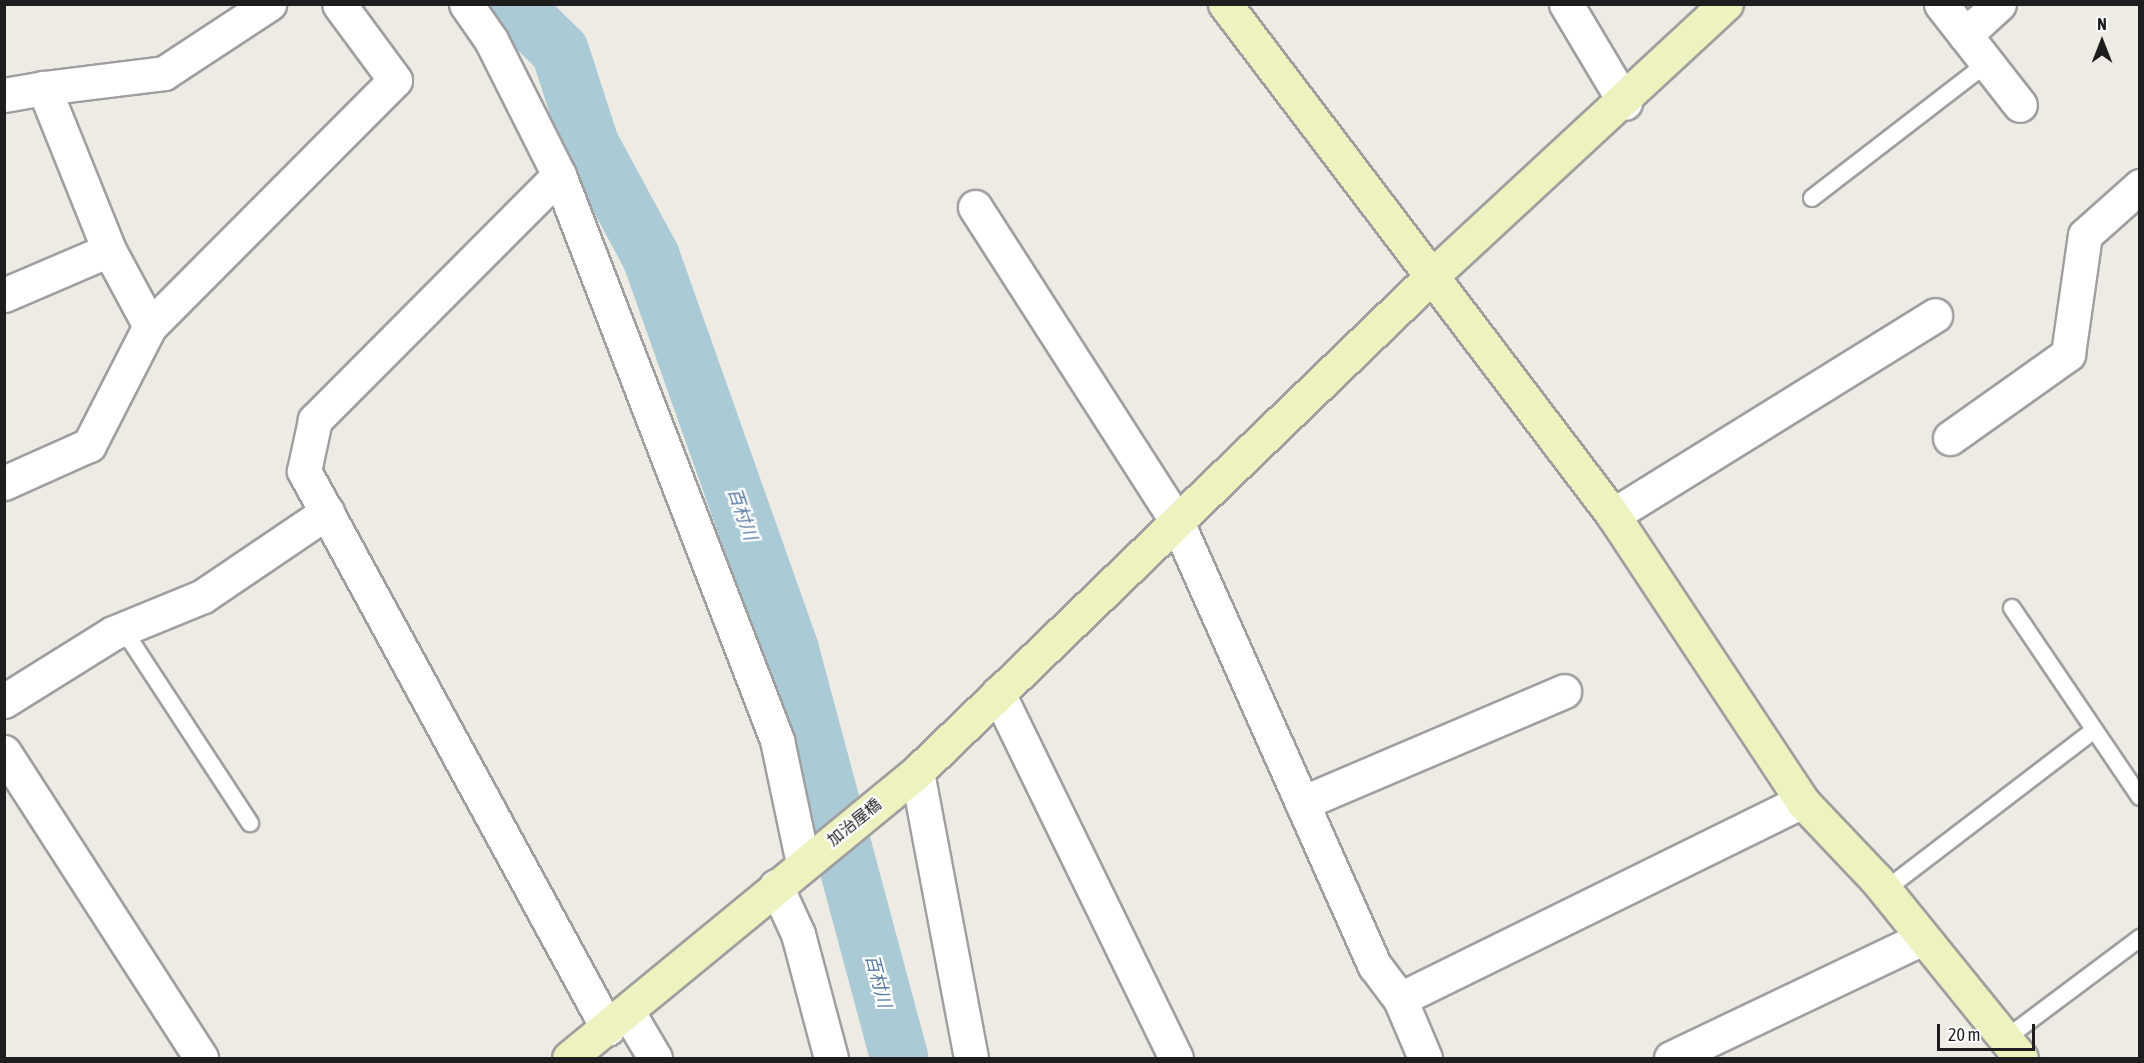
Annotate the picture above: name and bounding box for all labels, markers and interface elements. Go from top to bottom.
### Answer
north arrow [2072,12,2132,72]
text: N [2097,15,2107,33]
water label: 百村川 [723,485,761,543]
street label: 加治屋橋 [823,794,885,850]
water label: 百村川 [861,952,895,1010]
scale bar [1940,1012,2038,1050]
text: 20 m [1948,1024,1980,1045]

